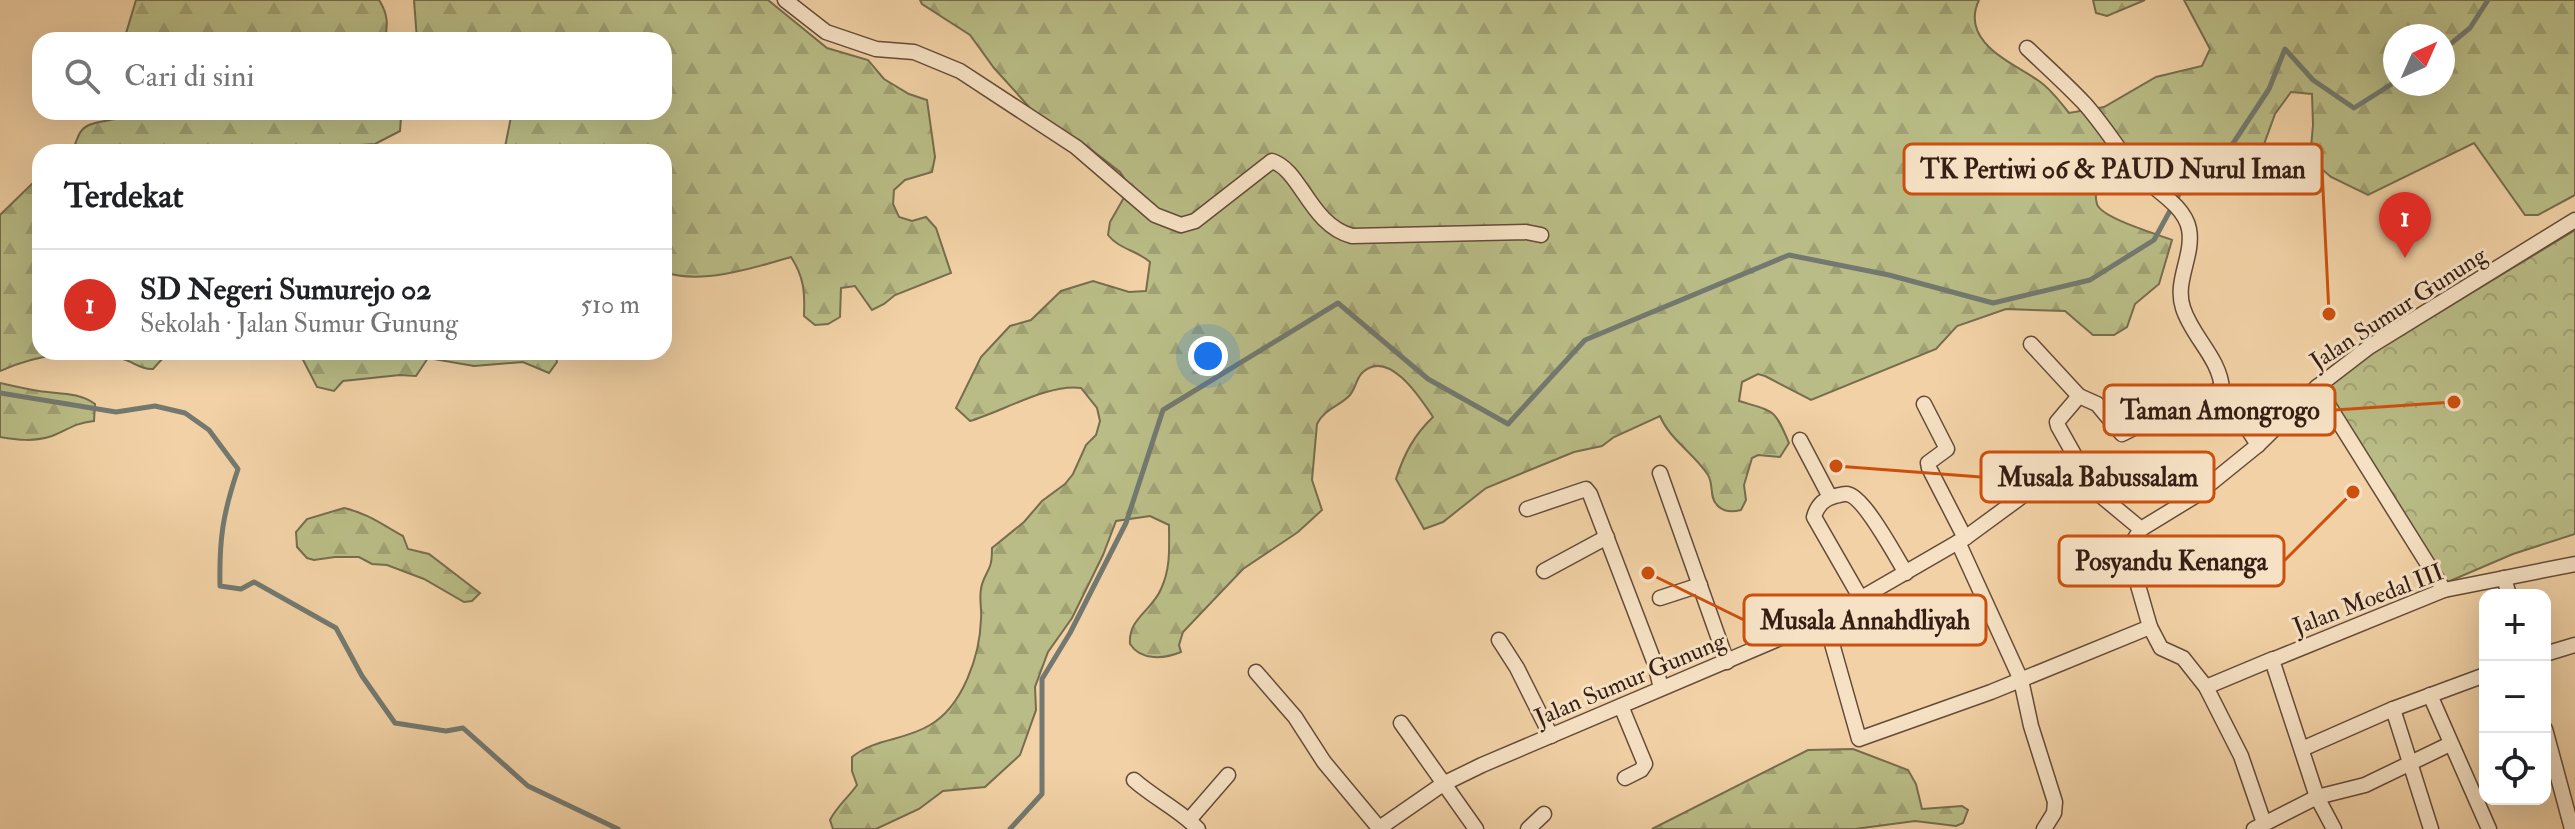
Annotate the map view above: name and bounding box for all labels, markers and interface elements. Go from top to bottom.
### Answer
north arrow [2383,24,2455,96]
search box [32,32,672,120]
icon: search [60,54,104,98]
text: Cari di sini [124,58,254,95]
callout: TK Pertiwi 06 & PAUD Nurul Iman [1904,144,2322,194]
text: TK Pertiwi 06 & PAUD Nurul Iman [1919,154,2306,186]
text: Terdekat [64,175,184,218]
pin: 1 [2379,192,2431,258]
street label: Jalan Sumur Gunung [2303,239,2493,378]
text: SD Negeri Sumurejo 02 [140,271,432,308]
text: 1 [85,289,95,321]
text: 510 m [580,289,640,321]
text: Sekolah · Jalan Sumur Gunung [140,308,458,340]
your location [1188,336,1228,376]
callout: Taman Amongrogo [2104,385,2335,435]
text: Taman Amongrogo [2119,395,2320,428]
callout: Musala Babussalam [1981,452,2214,502]
text: Musala Babussalam [1997,462,2199,494]
callout: Posyandu Kenanga [2059,536,2284,586]
text: Posyandu Kenanga [2075,546,2269,579]
street label: Jalan Moedal III [2288,557,2448,643]
map controls [2479,589,2551,805]
button: + [2479,589,2551,661]
callout: Musala Annahdliyah [1744,595,1986,645]
text: Musala Annahdliyah [1759,605,1970,638]
street label: Jalan Sumur Gunung [1529,625,1731,734]
button: − [2479,661,2551,733]
button: locate [2479,733,2551,805]

